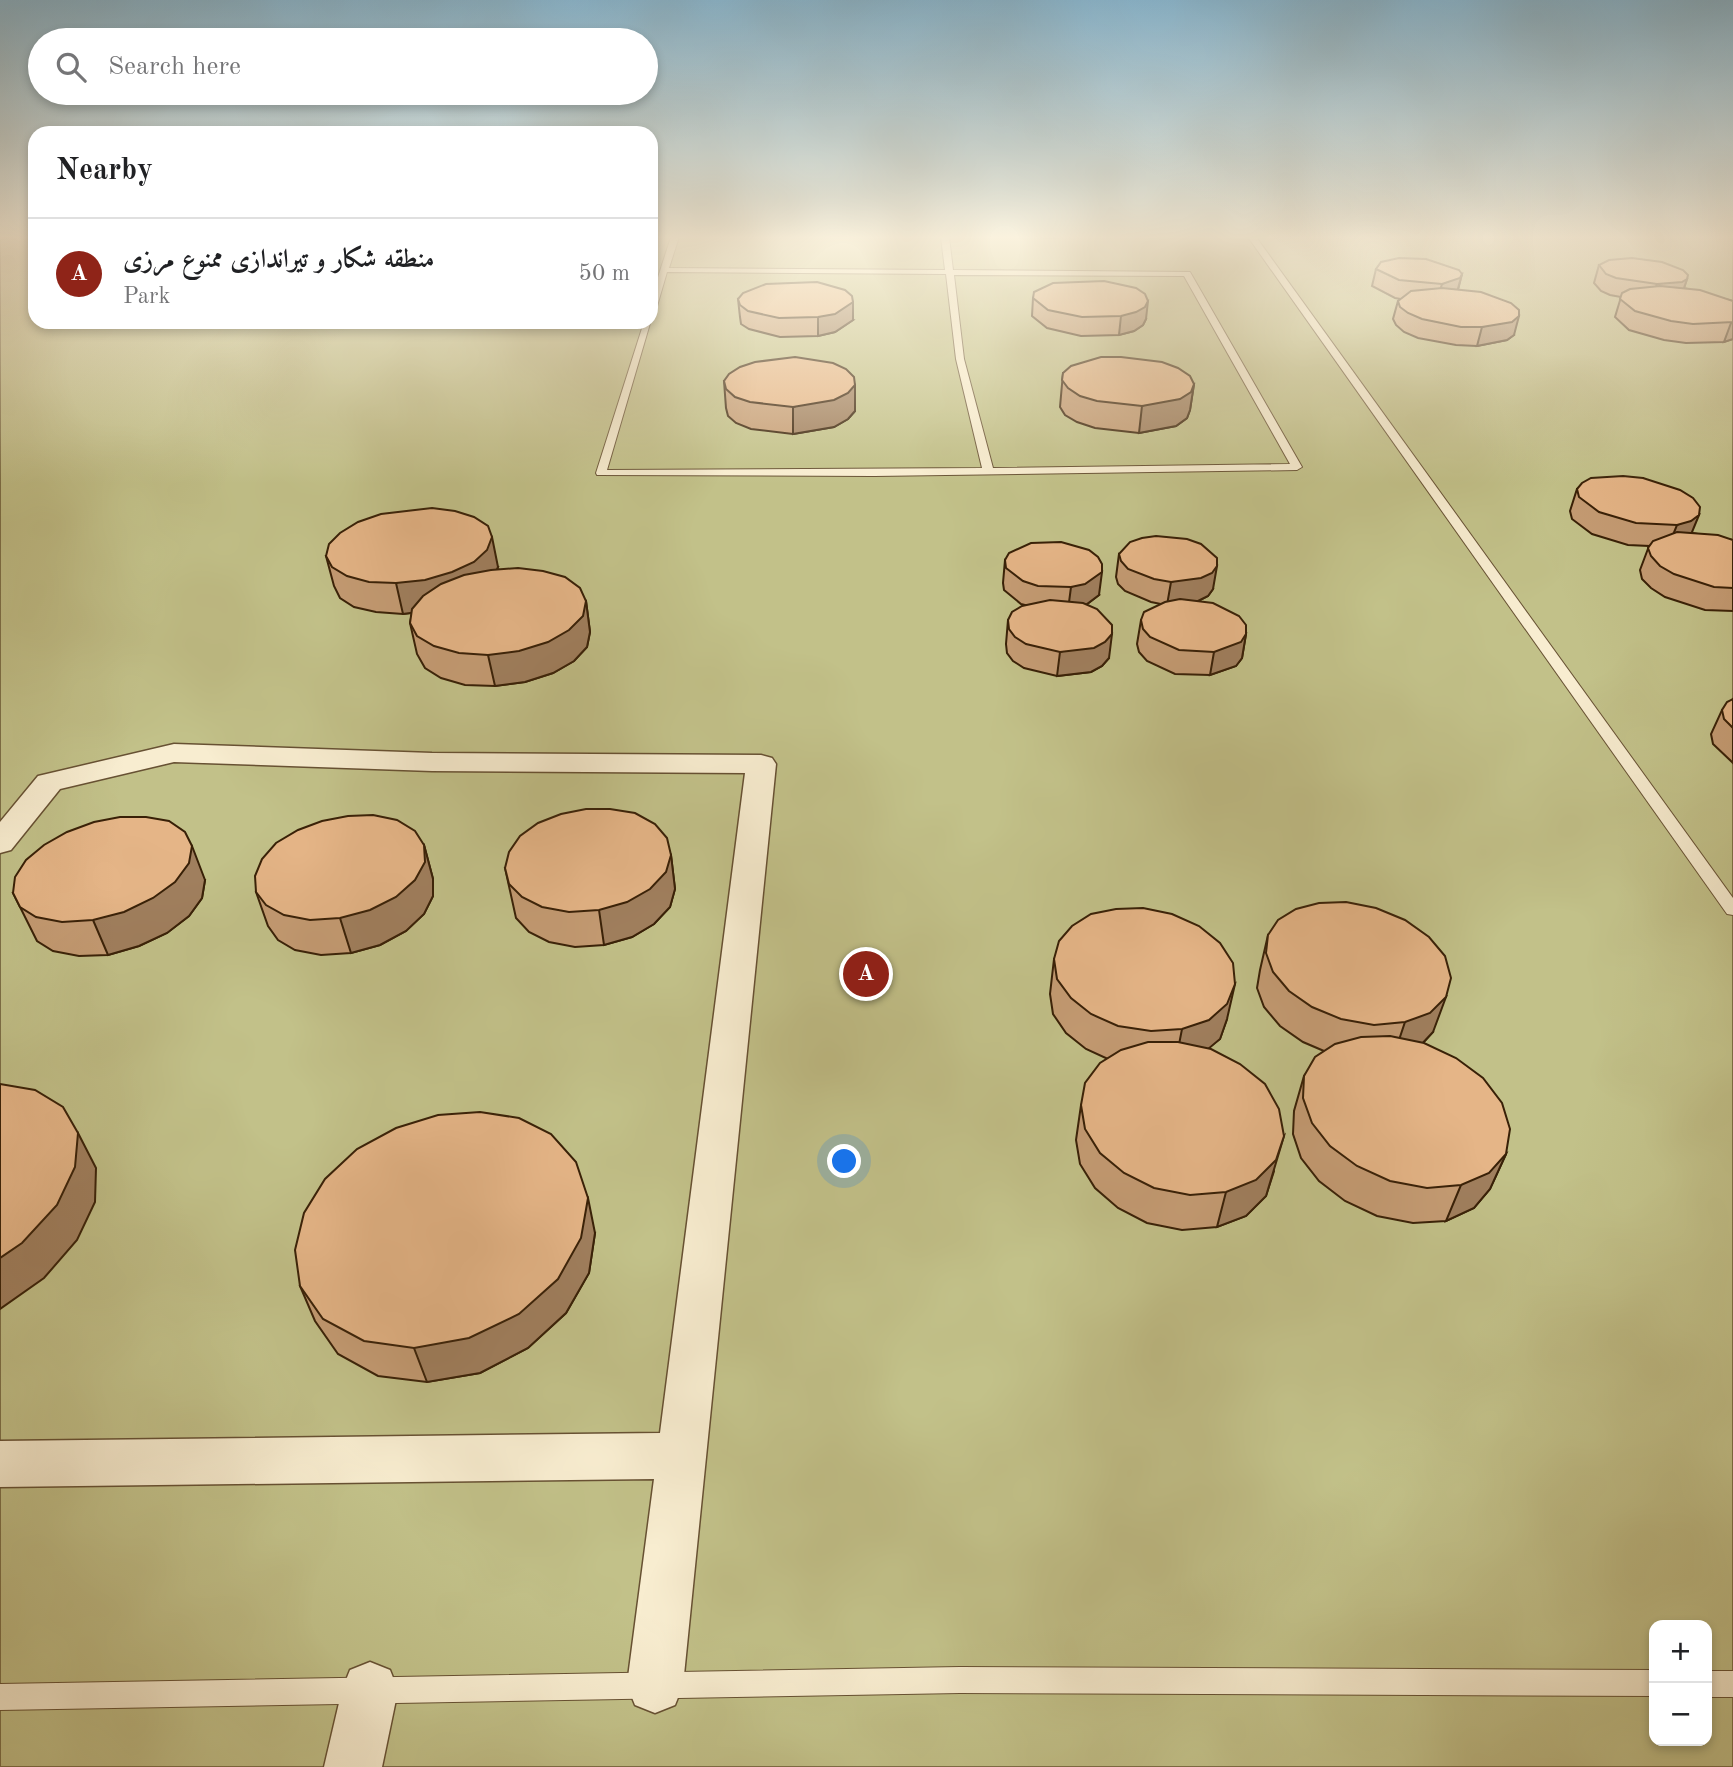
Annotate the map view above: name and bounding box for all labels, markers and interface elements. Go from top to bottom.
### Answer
search box [28,28,658,105]
icon: search [52,48,90,86]
text: Search here [108,54,241,80]
text: Nearby [56,156,153,186]
text: منطقه شکار و تیراندازی ممنوع مرزی [123,247,434,273]
text: A [70,262,88,285]
text: 50 m [579,262,630,285]
text: Park [123,285,170,308]
pin: A [843,948,889,1000]
your location [827,1144,861,1178]
map controls [1649,1620,1712,1746]
button: + [1649,1620,1712,1683]
button: − [1649,1683,1712,1746]

